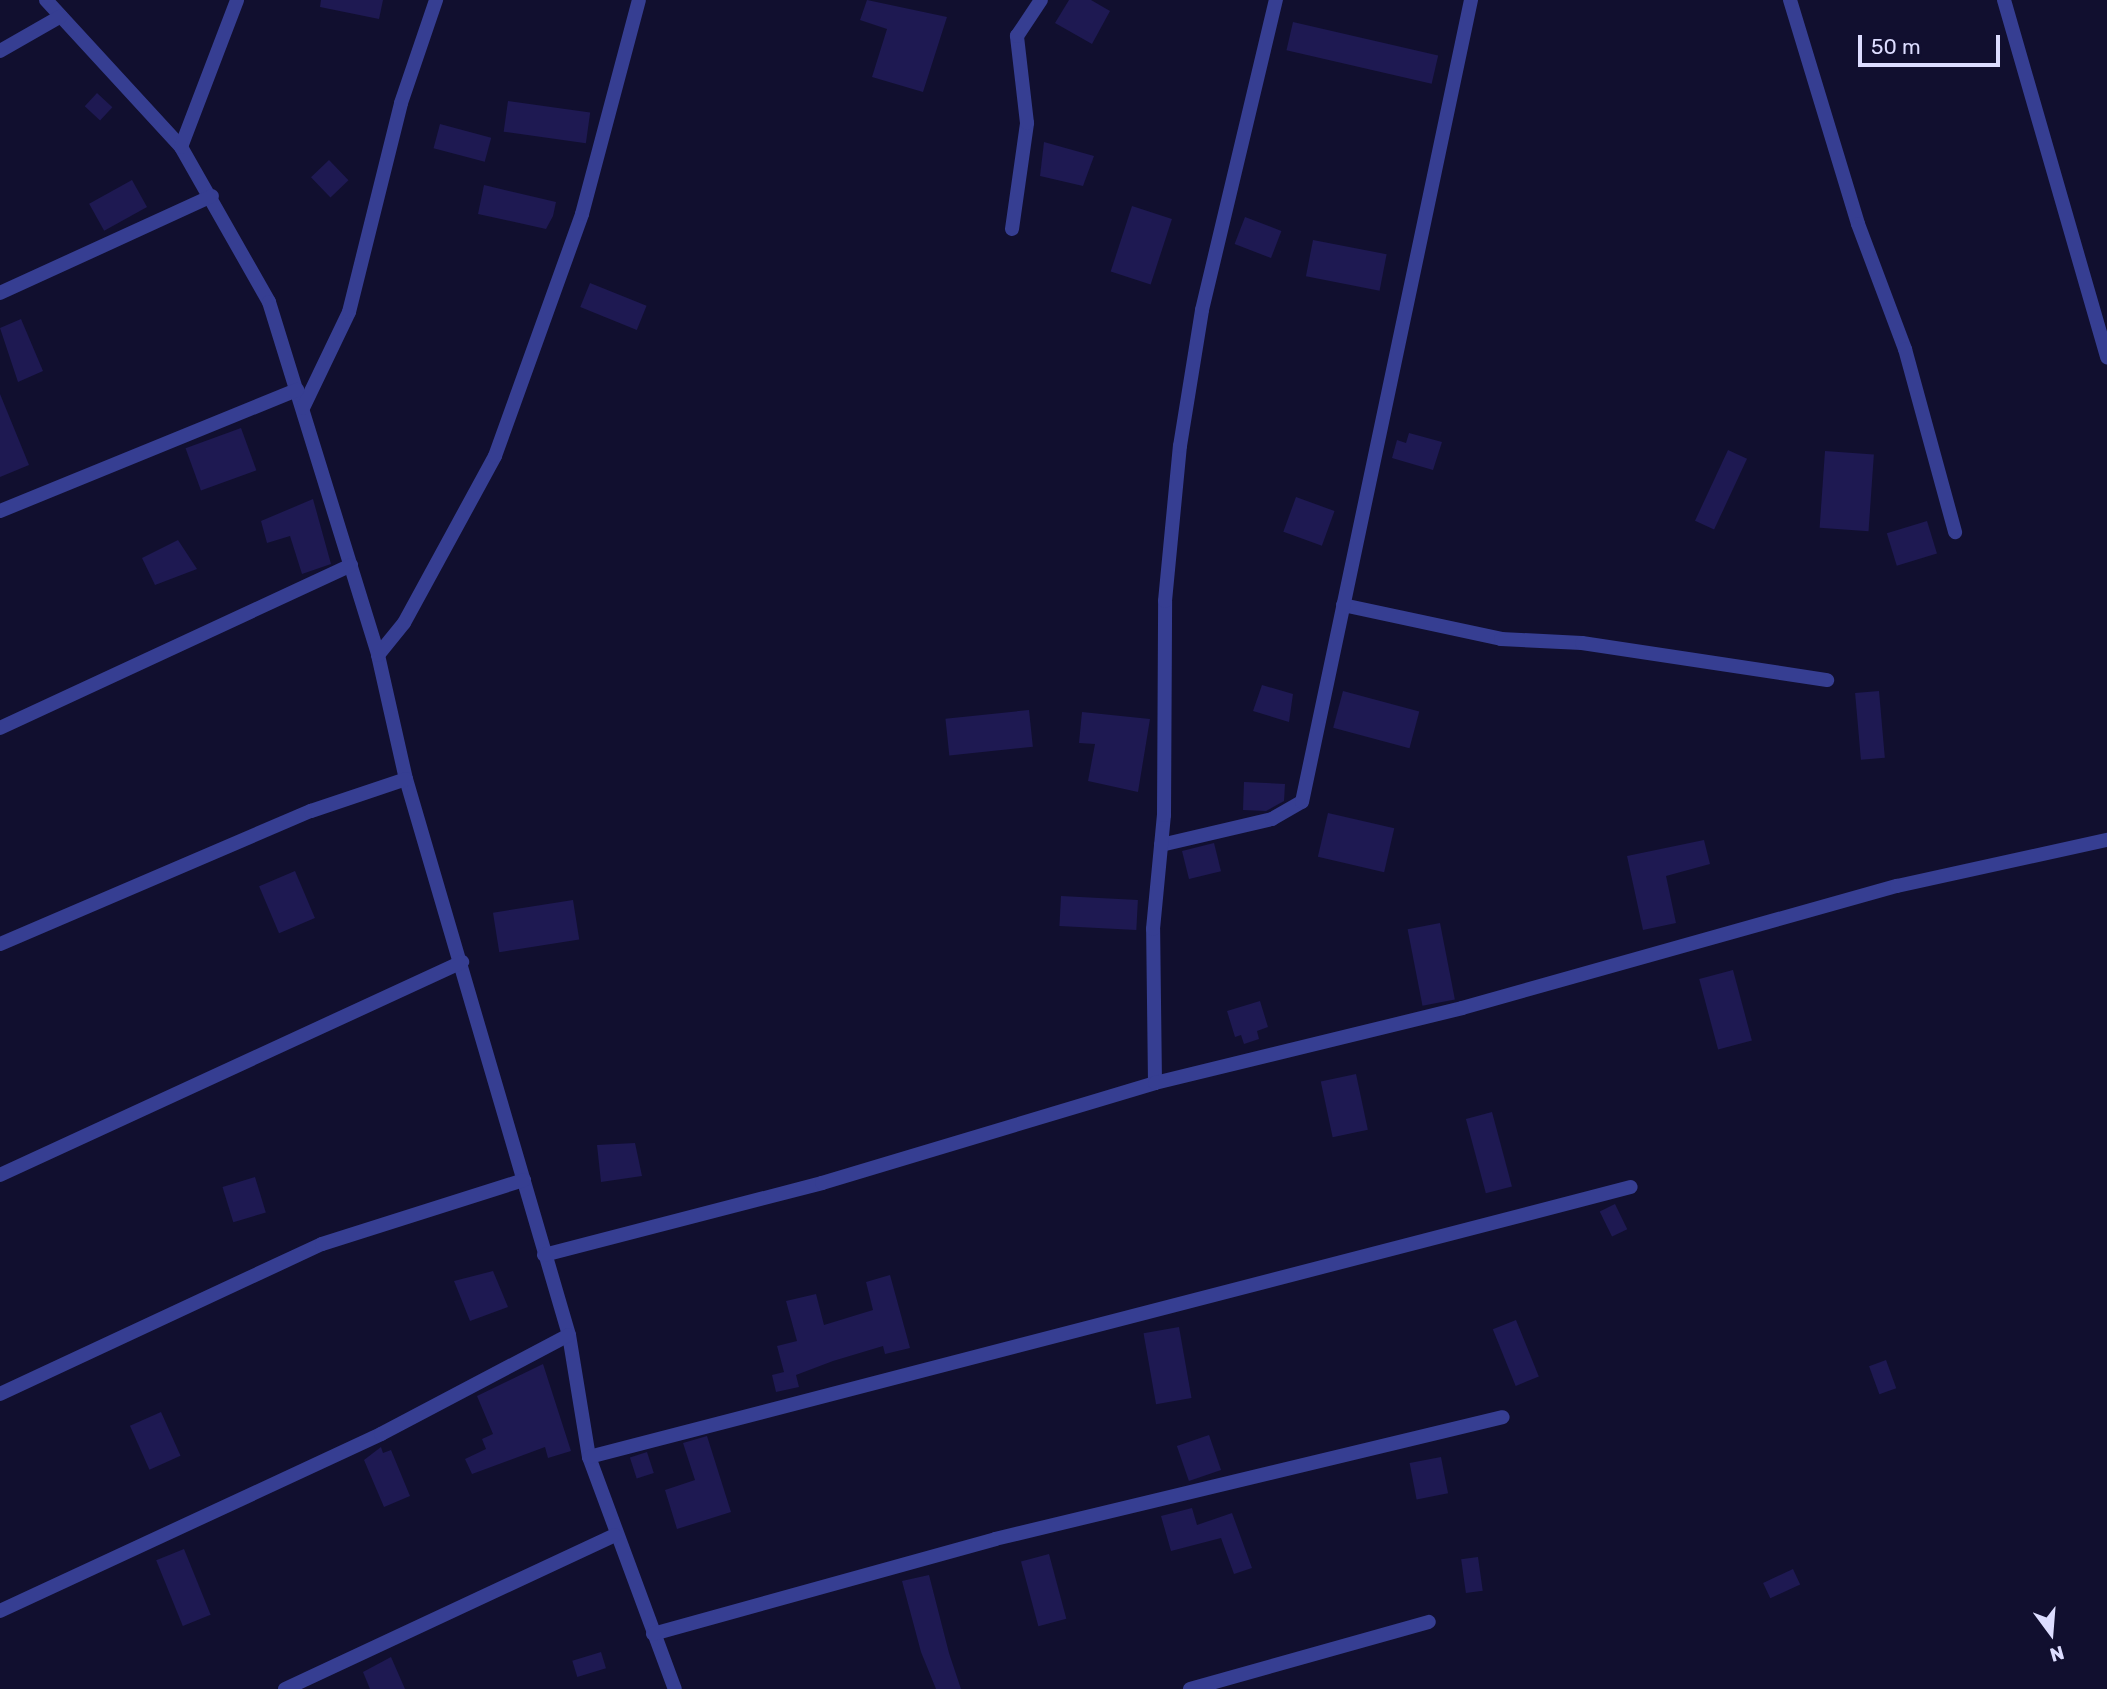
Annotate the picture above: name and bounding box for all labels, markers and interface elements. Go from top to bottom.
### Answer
scale bar [1862,21,2004,65]
text: 50 m [1871,34,1921,59]
north arrow [2016,1598,2086,1668]
text: N [2047,1641,2067,1667]

